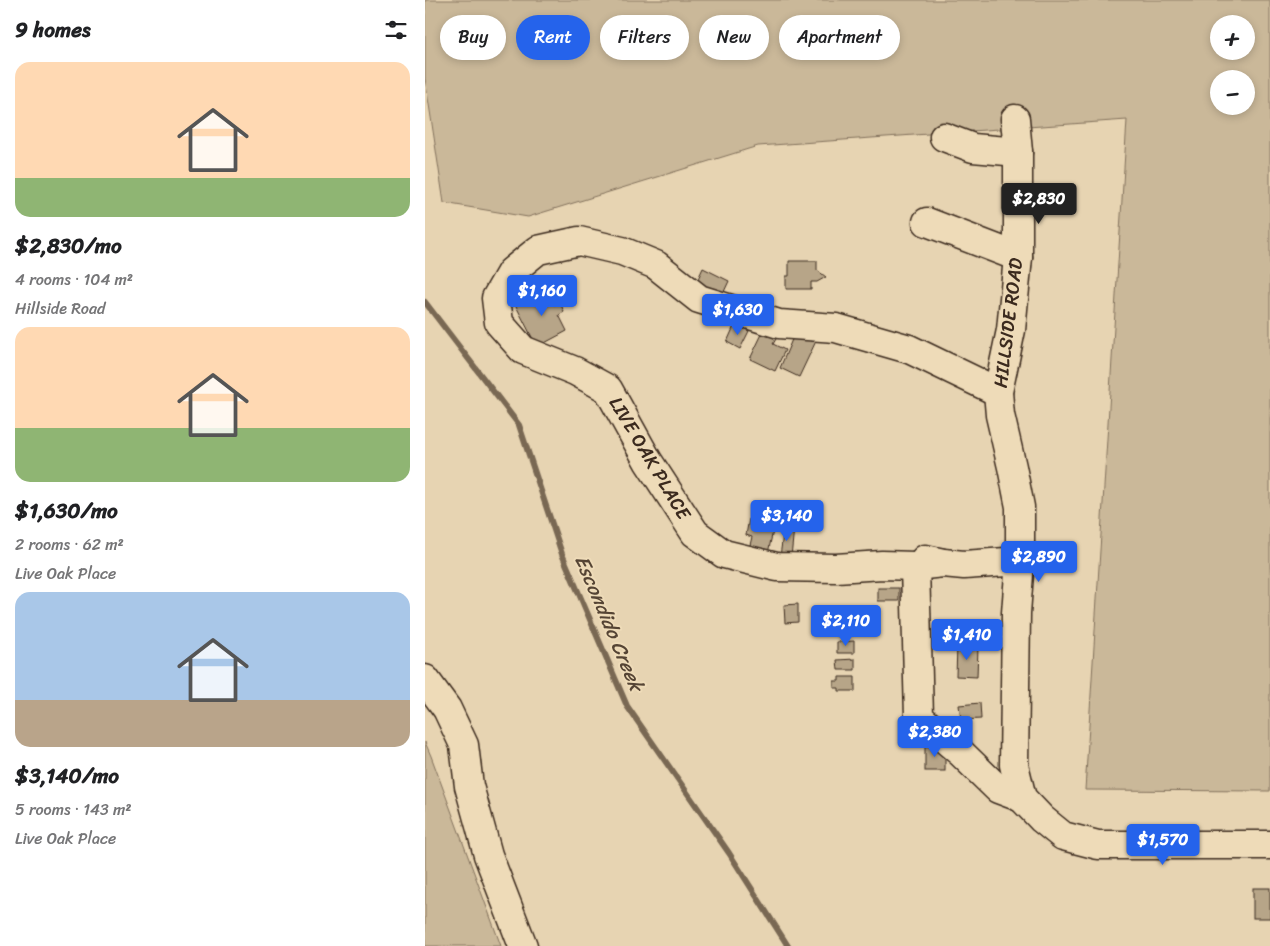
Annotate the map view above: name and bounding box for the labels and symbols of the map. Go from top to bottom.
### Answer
pin: $2,830 [998,182,1080,225]
street label: HILLSIDE ROAD [984,256,1032,390]
pin: $1,160 [501,274,583,317]
pin: $1,630 [697,294,779,336]
street label: LIVE OAK PLACE [600,390,701,527]
pin: $3,140 [746,500,828,542]
pin: $2,890 [998,540,1080,583]
water label: Escondido Creek [565,549,654,699]
pin: $2,110 [805,604,887,647]
pin: $1,410 [926,618,1008,661]
pin: $2,380 [894,716,976,758]
pin: $1,570 [1122,824,1204,866]

